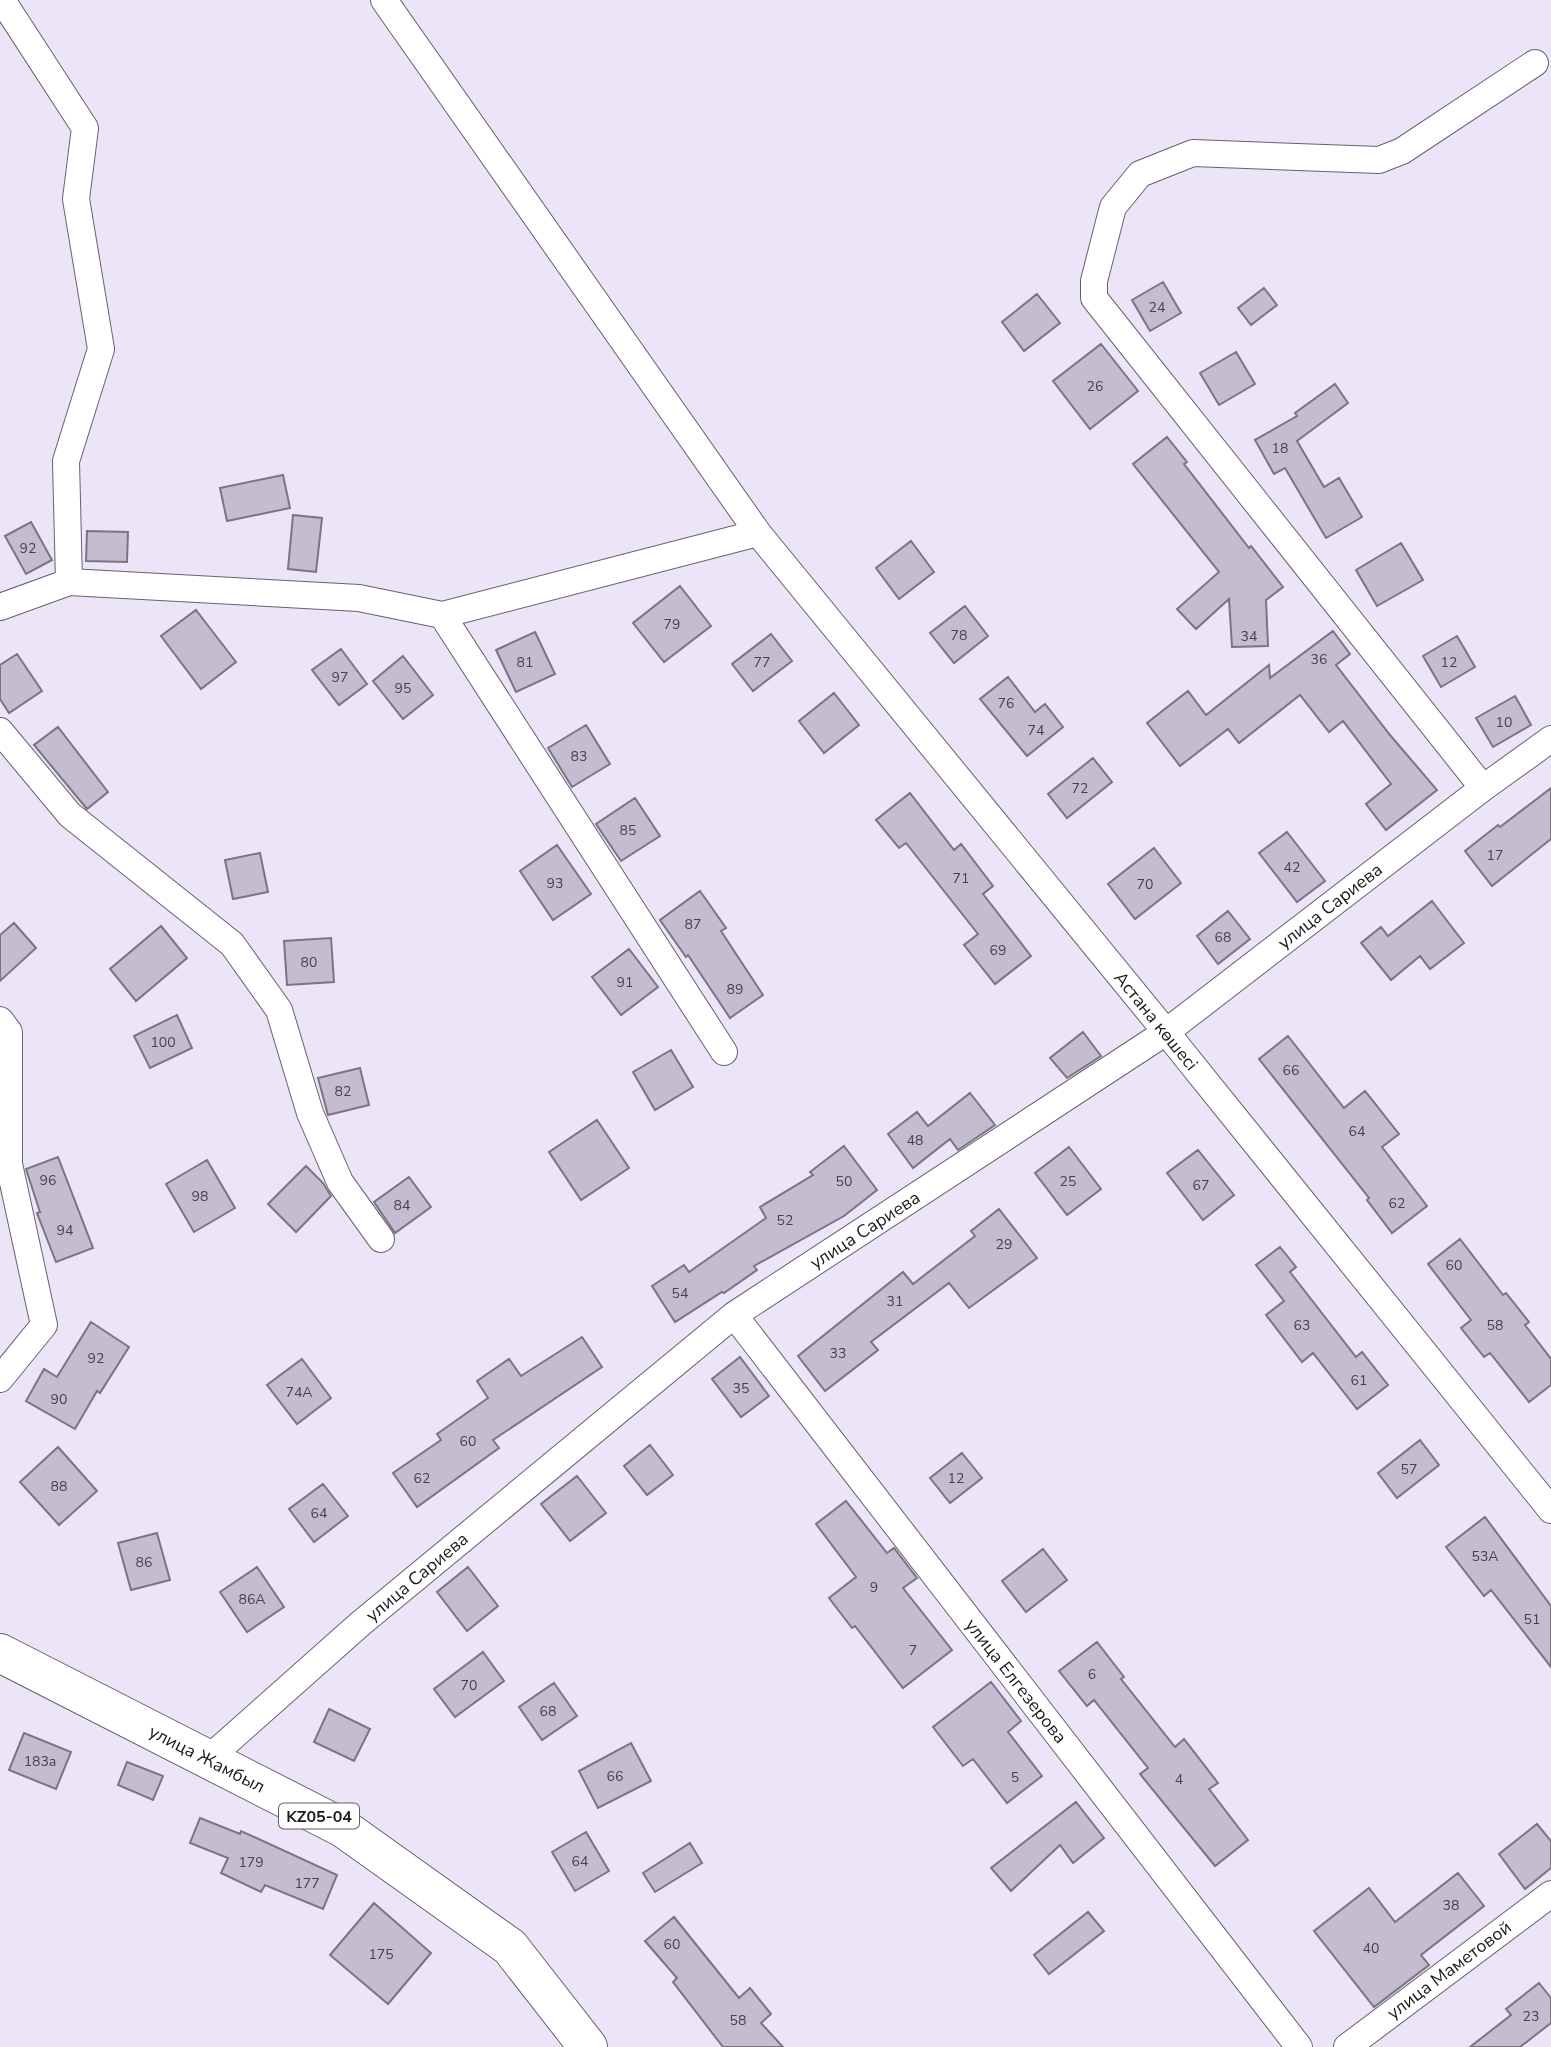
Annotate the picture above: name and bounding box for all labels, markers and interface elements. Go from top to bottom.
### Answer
house number: 24 [1149,298,1165,317]
house number: 26 [1087,377,1103,396]
house number: 18 [1272,439,1288,458]
house number: 92 [20,539,36,558]
house number: 79 [664,615,680,634]
house number: 78 [951,626,967,645]
house number: 34 [1241,627,1257,646]
house number: 36 [1311,650,1327,669]
house number: 81 [517,653,533,672]
house number: 77 [754,653,770,672]
house number: 12 [1441,653,1457,672]
house number: 97 [332,668,348,687]
house number: 95 [395,679,411,698]
house number: 76 [998,694,1014,713]
house number: 10 [1496,713,1512,732]
house number: 74 [1028,721,1044,740]
house number: 83 [571,747,587,766]
house number: 72 [1072,779,1088,798]
house number: 85 [620,821,636,840]
house number: 17 [1487,846,1503,865]
street label: улица Сариева [1273,857,1387,955]
house number: 42 [1284,858,1300,877]
house number: 71 [953,869,969,888]
house number: 93 [547,874,563,893]
house number: 70 [1137,875,1153,894]
house number: 87 [685,915,701,934]
house number: 68 [1215,928,1231,947]
house number: 69 [990,941,1006,960]
house number: 80 [301,953,317,972]
street label: Астана көшесі [1109,966,1203,1076]
house number: 91 [617,973,633,992]
house number: 89 [727,980,743,999]
house number: 100 [150,1033,176,1052]
house number: 66 [1283,1061,1299,1080]
house number: 82 [335,1082,351,1101]
house number: 64 [1349,1122,1365,1141]
house number: 48 [907,1131,923,1150]
house number: 96 [40,1171,56,1190]
house number: 50 [836,1172,852,1191]
house number: 25 [1060,1172,1076,1191]
house number: 67 [1193,1176,1209,1195]
street label: улица Сариева [805,1185,925,1275]
house number: 98 [192,1187,208,1206]
house number: 62 [1389,1194,1405,1213]
house number: 84 [394,1196,410,1215]
house number: 52 [777,1211,793,1230]
house number: 94 [57,1221,73,1240]
house number: 29 [996,1235,1012,1254]
house number: 60 [1446,1256,1462,1275]
house number: 54 [672,1284,688,1303]
house number: 31 [887,1292,903,1311]
house number: 63 [1294,1316,1310,1335]
house number: 58 [1487,1316,1503,1335]
house number: 33 [830,1344,846,1363]
house number: 92 [88,1349,104,1368]
house number: 61 [1351,1371,1367,1390]
house number: 35 [733,1379,749,1398]
house number: 74А [285,1383,313,1402]
house number: 90 [51,1390,67,1409]
house number: 60 [460,1432,476,1451]
house number: 57 [1401,1460,1417,1479]
house number: 62 [414,1469,430,1488]
house number: 12 [948,1469,964,1488]
house number: 88 [51,1477,67,1496]
house number: 64 [311,1504,327,1523]
street label: улица Сариева [361,1527,473,1627]
house number: 53А [1471,1547,1499,1566]
house number: 86 [136,1553,152,1572]
house number: 9 [870,1578,878,1597]
house number: 86А [238,1590,266,1609]
house number: 51 [1524,1610,1540,1629]
street label: улица Елгезерова [960,1614,1072,1748]
house number: 7 [909,1641,917,1660]
house number: 6 [1088,1665,1096,1684]
house number: 70 [461,1676,477,1695]
house number: 68 [540,1702,556,1721]
street label: улица Жамбыл [145,1719,269,1799]
house number: 183а [24,1752,56,1771]
house number: 66 [607,1767,623,1786]
house number: 5 [1011,1768,1019,1787]
house number: 4 [1175,1770,1183,1789]
road number: KZ05-04 [279,1804,359,1828]
house number: 64 [572,1852,588,1871]
house number: 179 [238,1853,264,1872]
house number: 177 [294,1874,320,1893]
house number: 38 [1443,1896,1459,1915]
street label: улица Маметовой [1382,1915,1516,2025]
house number: 60 [664,1935,680,1954]
house number: 40 [1363,1939,1379,1958]
house number: 175 [368,1945,394,1964]
house number: 23 [1523,2007,1539,2026]
house number: 58 [730,2011,746,2030]

